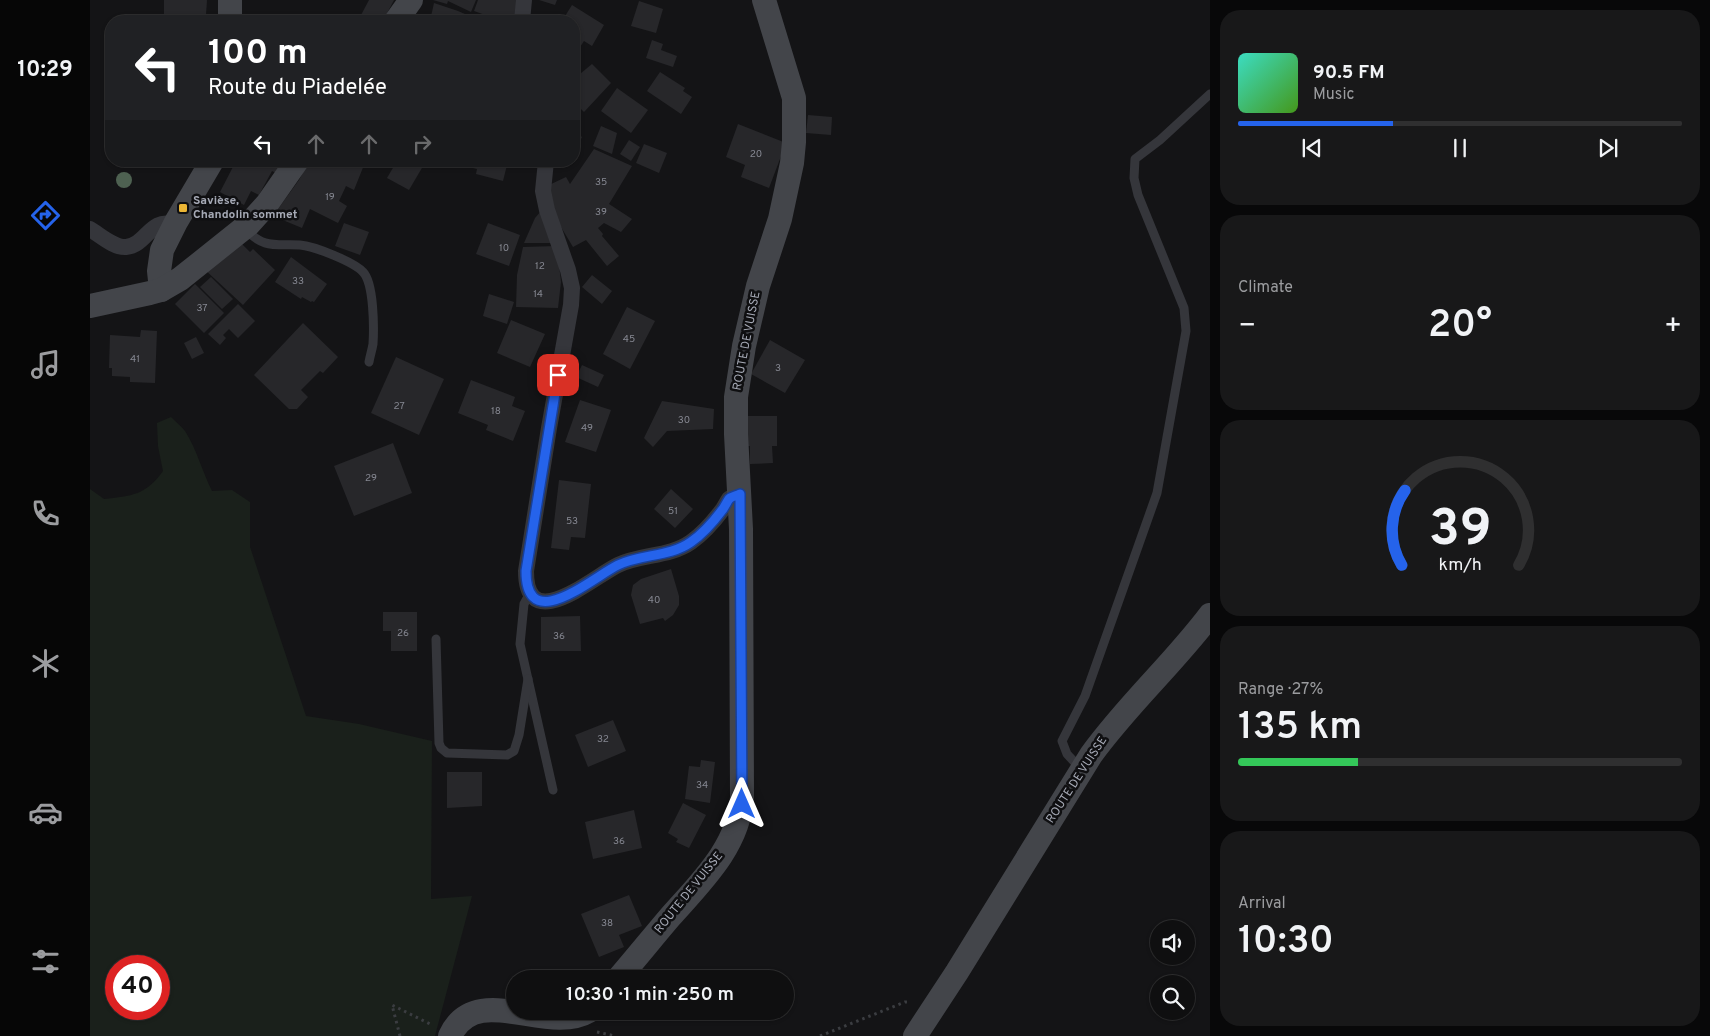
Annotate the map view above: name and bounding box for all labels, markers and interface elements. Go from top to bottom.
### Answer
text: 100 m [208,32,308,76]
icon: left [125,35,190,100]
text: 10:29 [17,57,73,84]
text: 90.5 FM [1313,61,1385,85]
text: Route du Piadelée [208,75,387,102]
text: Music [1313,85,1354,105]
icon: left [249,130,277,158]
icon: ahead [302,130,330,158]
icon: ahead [355,130,383,158]
icon: right [408,130,436,158]
icon: previous [1298,134,1326,162]
icon: pause [1446,134,1474,162]
icon: next [1594,134,1622,162]
house number: 20 [750,148,762,161]
house number: 35 [595,176,607,189]
house number: 19 [325,191,335,204]
place label: Savièse, Chandolin sommet [193,193,298,223]
icon: directions [28,198,63,233]
marker: Savièse, Chandolin sommet [177,202,189,214]
house number: 39 [595,206,607,219]
house number: 10 [499,242,509,255]
house number: 12 [535,260,545,273]
house number: 33 [292,275,304,288]
text: Climate [1238,278,1293,298]
house number: 14 [533,288,543,301]
street label: ROUTE DE VUISSE [730,290,764,392]
house number: 37 [196,302,208,315]
text: 20° [1428,302,1492,351]
text: − [1238,309,1256,345]
text: + [1664,309,1682,345]
house number: 45 [623,333,635,346]
icon: music [28,347,63,382]
house number: 41 [130,353,140,366]
pin [537,354,579,396]
icon: arrive [544,361,572,389]
house number: 3 [775,362,781,375]
house number: 27 [393,400,405,413]
house number: 18 [491,405,501,418]
house number: 30 [678,414,690,427]
house number: 49 [581,422,593,435]
house number: 29 [365,472,377,485]
icon: phone [28,496,63,531]
text: 39 [1428,498,1492,564]
house number: 51 [668,505,678,518]
house number: 53 [566,515,578,528]
text: km/h [1438,554,1482,577]
house number: 40 [648,594,660,607]
house number: 26 [397,627,409,640]
house number: 36 [553,630,565,643]
icon: climate [28,646,63,681]
text: Range · 27% [1238,680,1323,700]
text: 135 km [1238,704,1362,753]
house number: 32 [597,733,609,746]
street label: ROUTE DE VUISSE [1043,733,1111,827]
position arrow [715,777,767,829]
house number: 34 [696,779,708,792]
icon: car [28,795,63,830]
house number: 36 [613,835,625,848]
street label: ROUTE DE VUISSE [651,849,727,937]
text: Arrival [1238,894,1286,914]
house number: 38 [601,917,613,930]
text: 10:30 [1238,918,1334,967]
map controls [1150,920,1195,1020]
button: sound [1150,920,1195,965]
icon: filters [28,944,63,979]
speed limit sign: 40 [105,955,170,1020]
button: search [1150,975,1195,1020]
text: 10:30 · 1 min · 250 m [566,983,734,1007]

